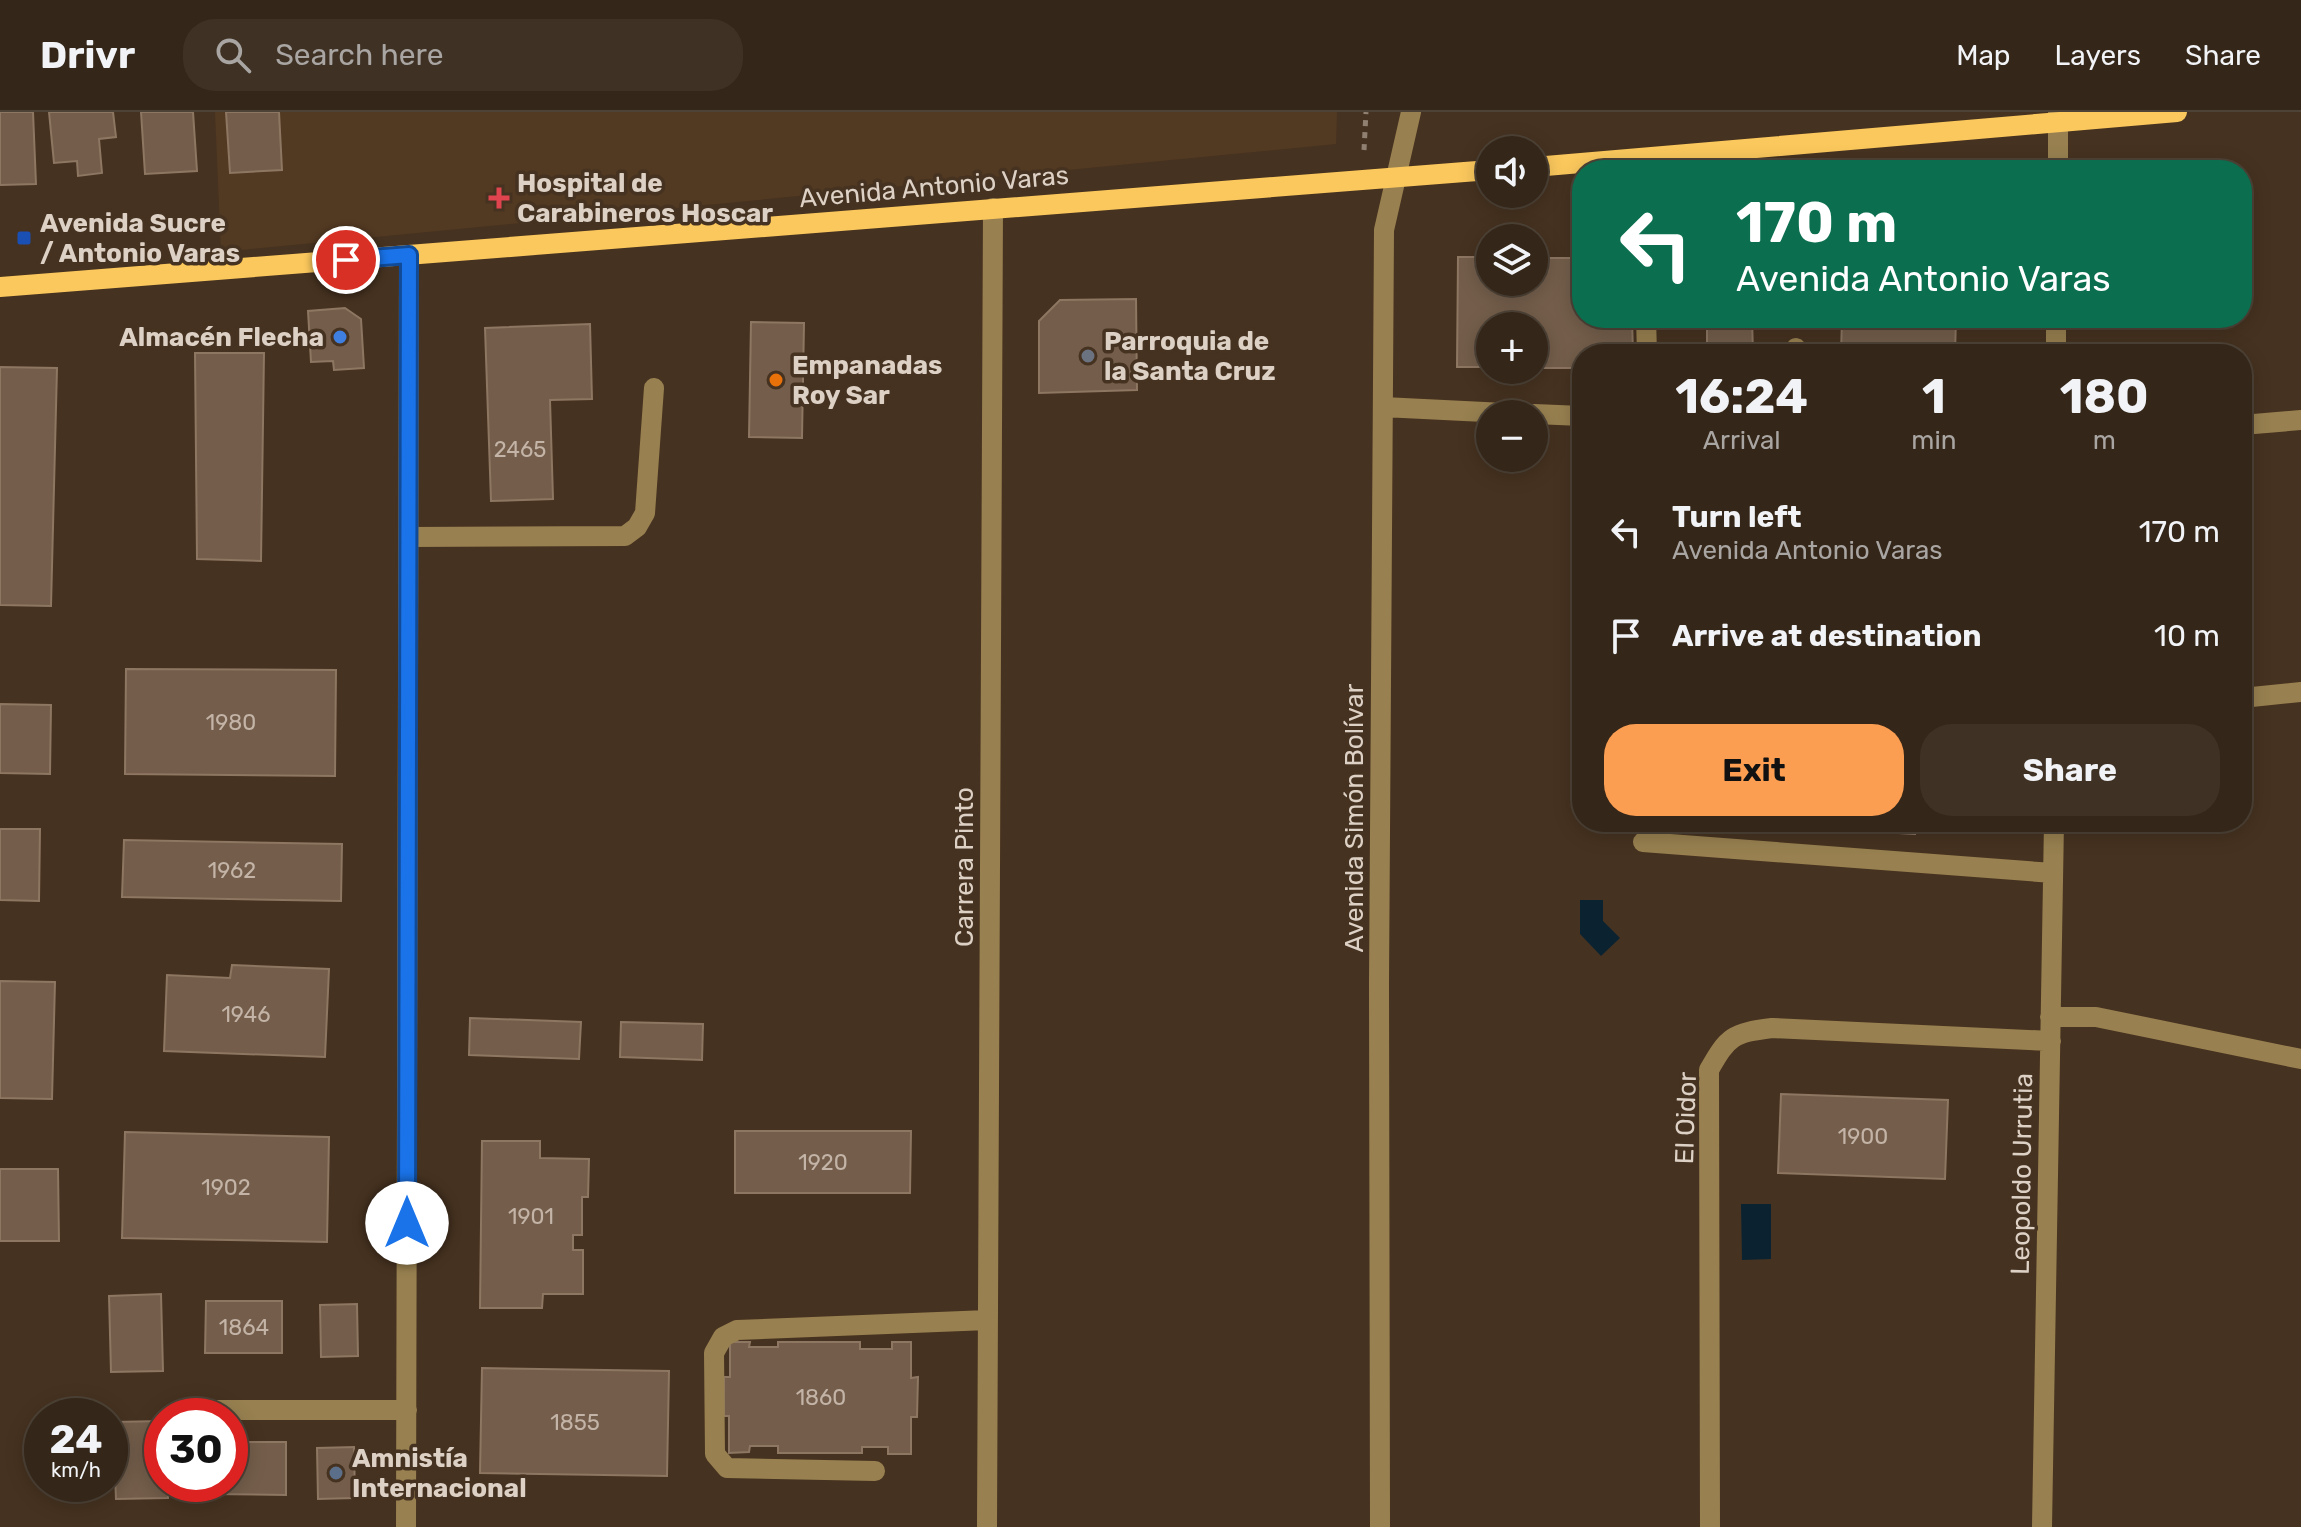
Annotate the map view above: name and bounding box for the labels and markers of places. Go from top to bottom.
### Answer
place label: Hospital de Carabineros Hoscar [517,168,773,229]
marker: Hospital de Carabineros Hoscar [488,187,510,209]
place label: Avenida Sucre / Antonio Varas [40,208,240,269]
pin [312,226,380,294]
marker: Avenida Sucre / Antonio Varas [15,229,33,247]
place label: Almacén Flecha [119,322,324,353]
place label: Parroquia de la Santa Cruz [1104,326,1276,387]
marker: Almacén Flecha [331,328,349,346]
marker: Parroquia de la Santa Cruz [1079,347,1097,365]
place label: Empanadas Roy Sar [792,350,942,411]
marker: Empanadas Roy Sar [767,371,785,389]
place label: Amnistía Internacional [352,1443,527,1504]
marker: Amnistía Internacional [327,1464,345,1482]

